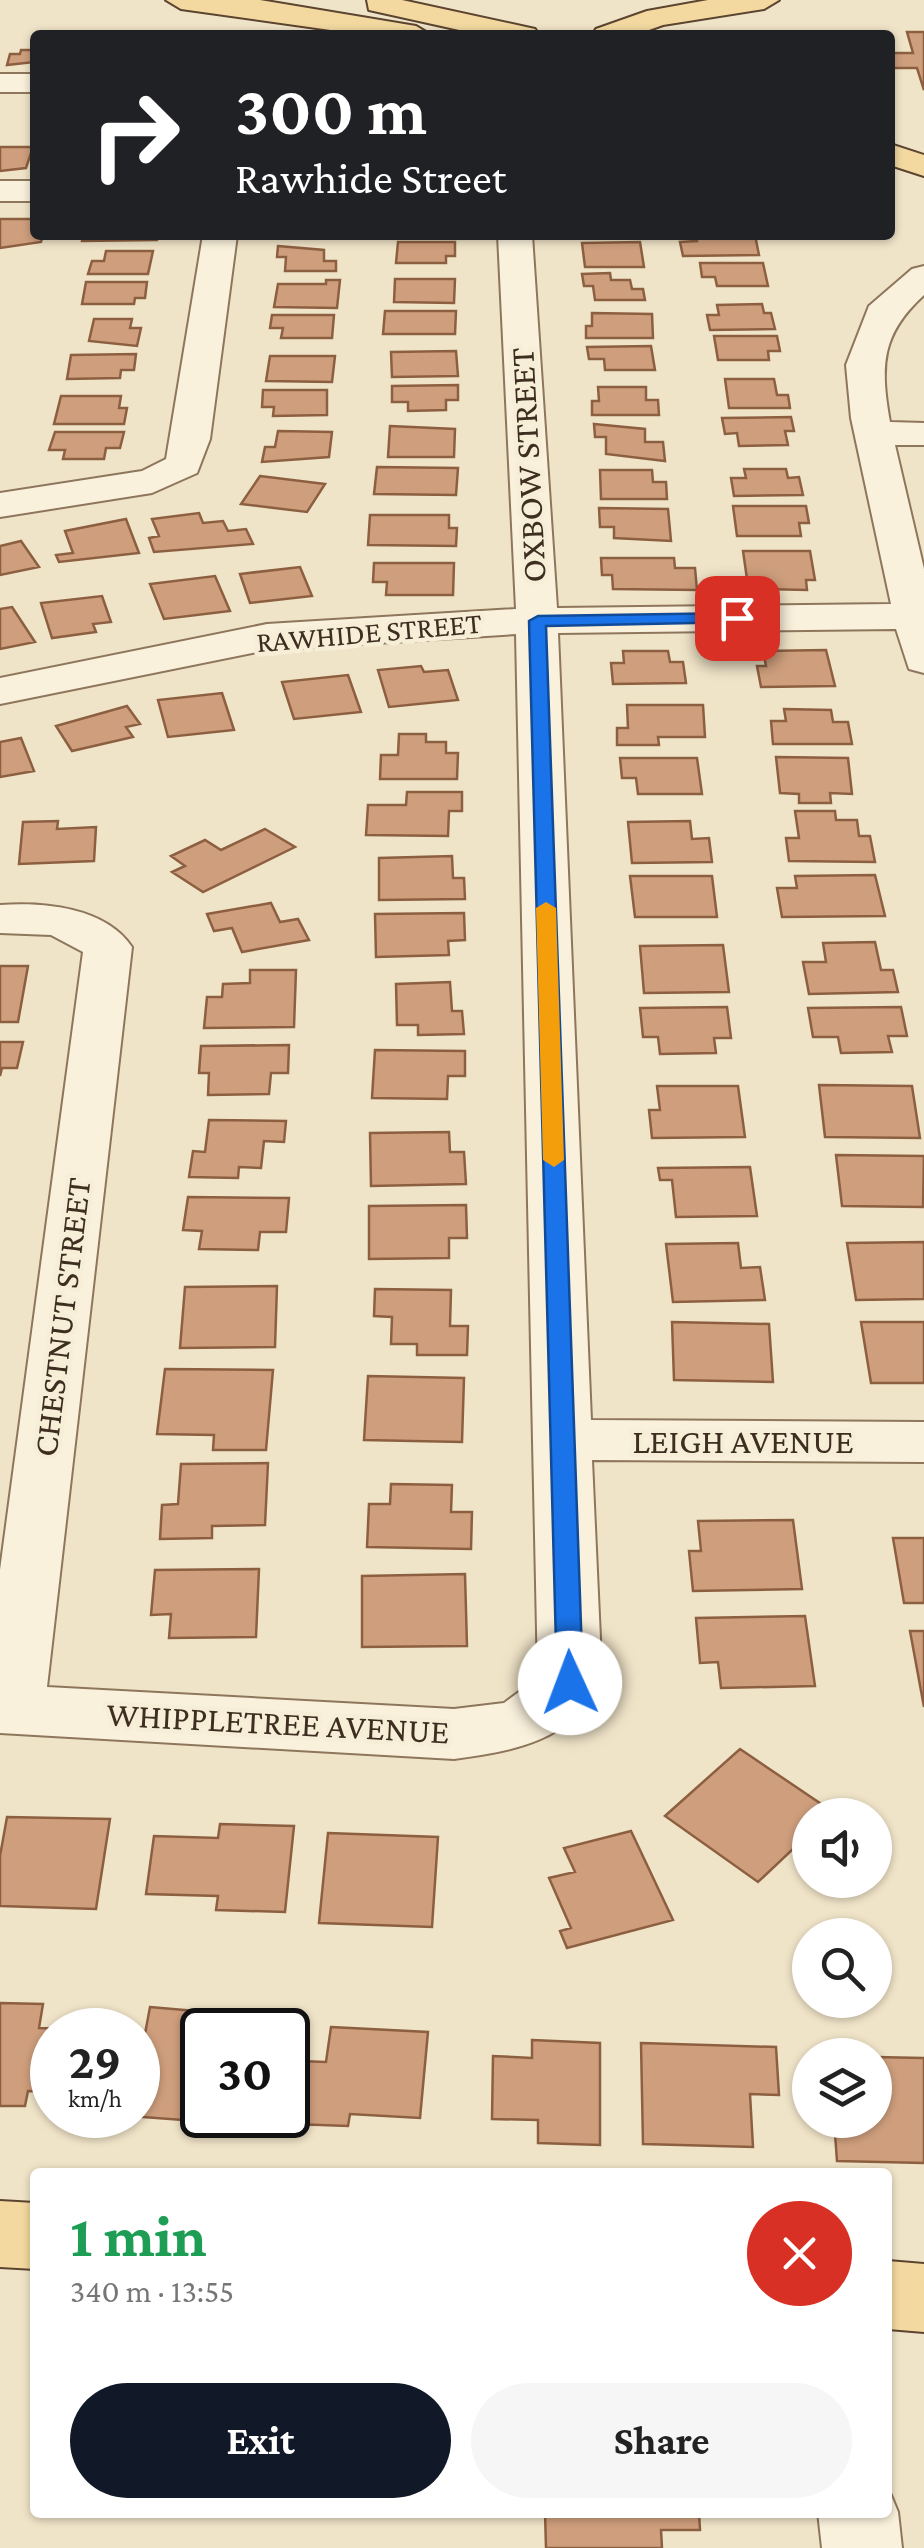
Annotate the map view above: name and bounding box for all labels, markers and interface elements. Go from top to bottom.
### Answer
icon: right [70,70,200,200]
text: 300 m [235,71,427,149]
text: Rawhide Street [235,153,507,203]
street label: OXBOW STREET [502,346,554,584]
pin [695,576,780,661]
icon: arrive [710,591,765,646]
street label: RAWHIDE STREET [255,606,483,658]
street label: CHESTNUT STREET [26,1175,98,1459]
street label: LEIGH AVENUE [632,1422,854,1461]
position arrow [518,1631,622,1735]
street label: WHIPPLETREE AVENUE [106,1695,450,1751]
map controls [792,1798,892,2138]
button: sound [792,1798,892,1898]
button: search [792,1918,892,2018]
speed limit sign: 30 [180,2008,310,2138]
text: 29 [69,2033,121,2089]
button: layers [792,2038,892,2138]
text: km/h [68,2085,122,2112]
button: close [747,2201,852,2306]
text: 1 min [70,2202,207,2269]
text: 340 m · 13:55 [70,2273,234,2309]
button: Exit [70,2383,451,2498]
button: Share [471,2383,852,2498]

